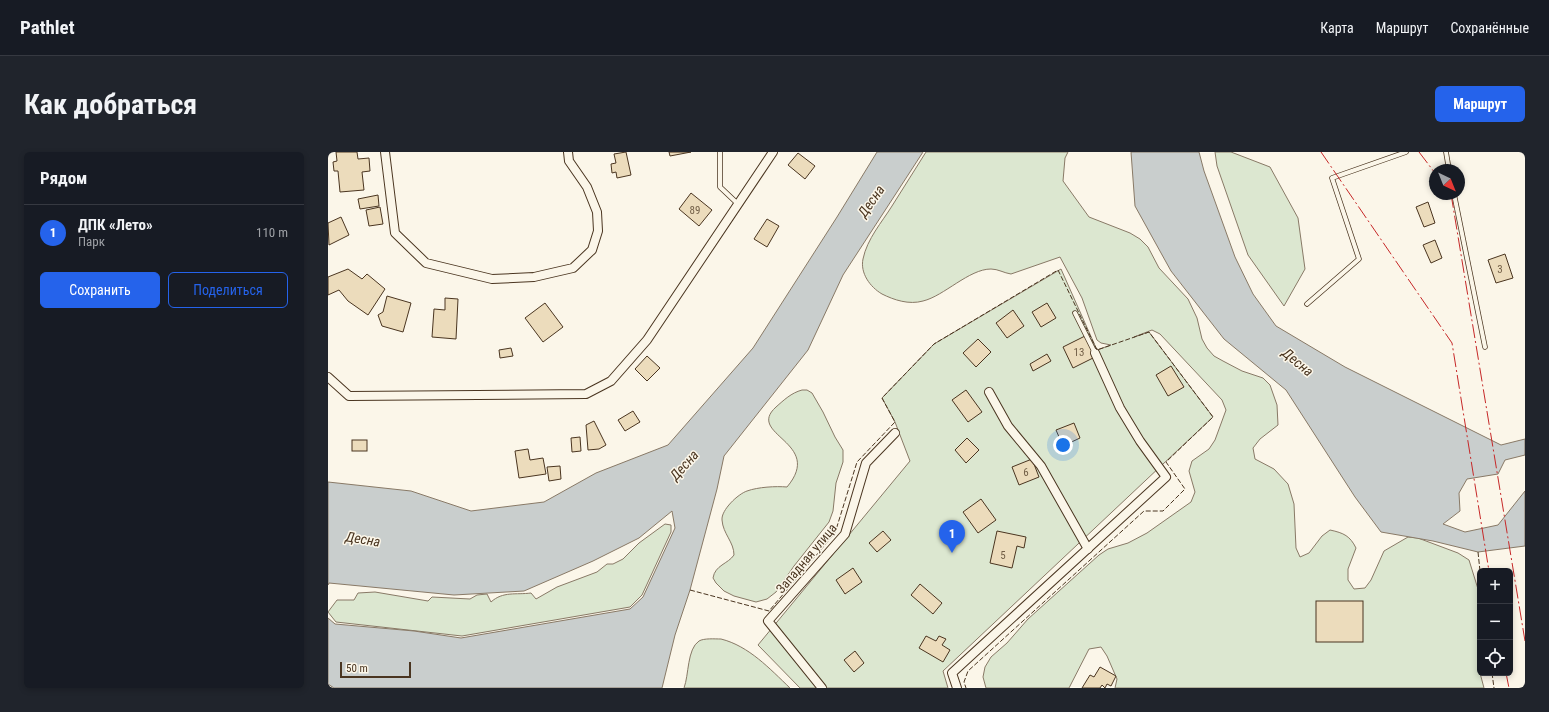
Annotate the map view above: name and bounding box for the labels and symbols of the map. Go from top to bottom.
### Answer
north arrow [1429,164,1465,200]
water label: Десна [854,182,888,221]
house number: 89 [690,204,700,217]
house number: 3 [1497,263,1503,276]
water label: Десна [1279,344,1317,379]
house number: 13 [1074,346,1084,359]
your location [1053,435,1073,455]
water label: Десна [666,447,702,484]
house number: 6 [1023,466,1029,479]
street label: Западная улица [773,520,840,596]
pin: 1 [939,520,965,553]
water label: Десна [343,528,382,550]
house number: 5 [1000,549,1006,562]
scale bar [340,660,411,679]

